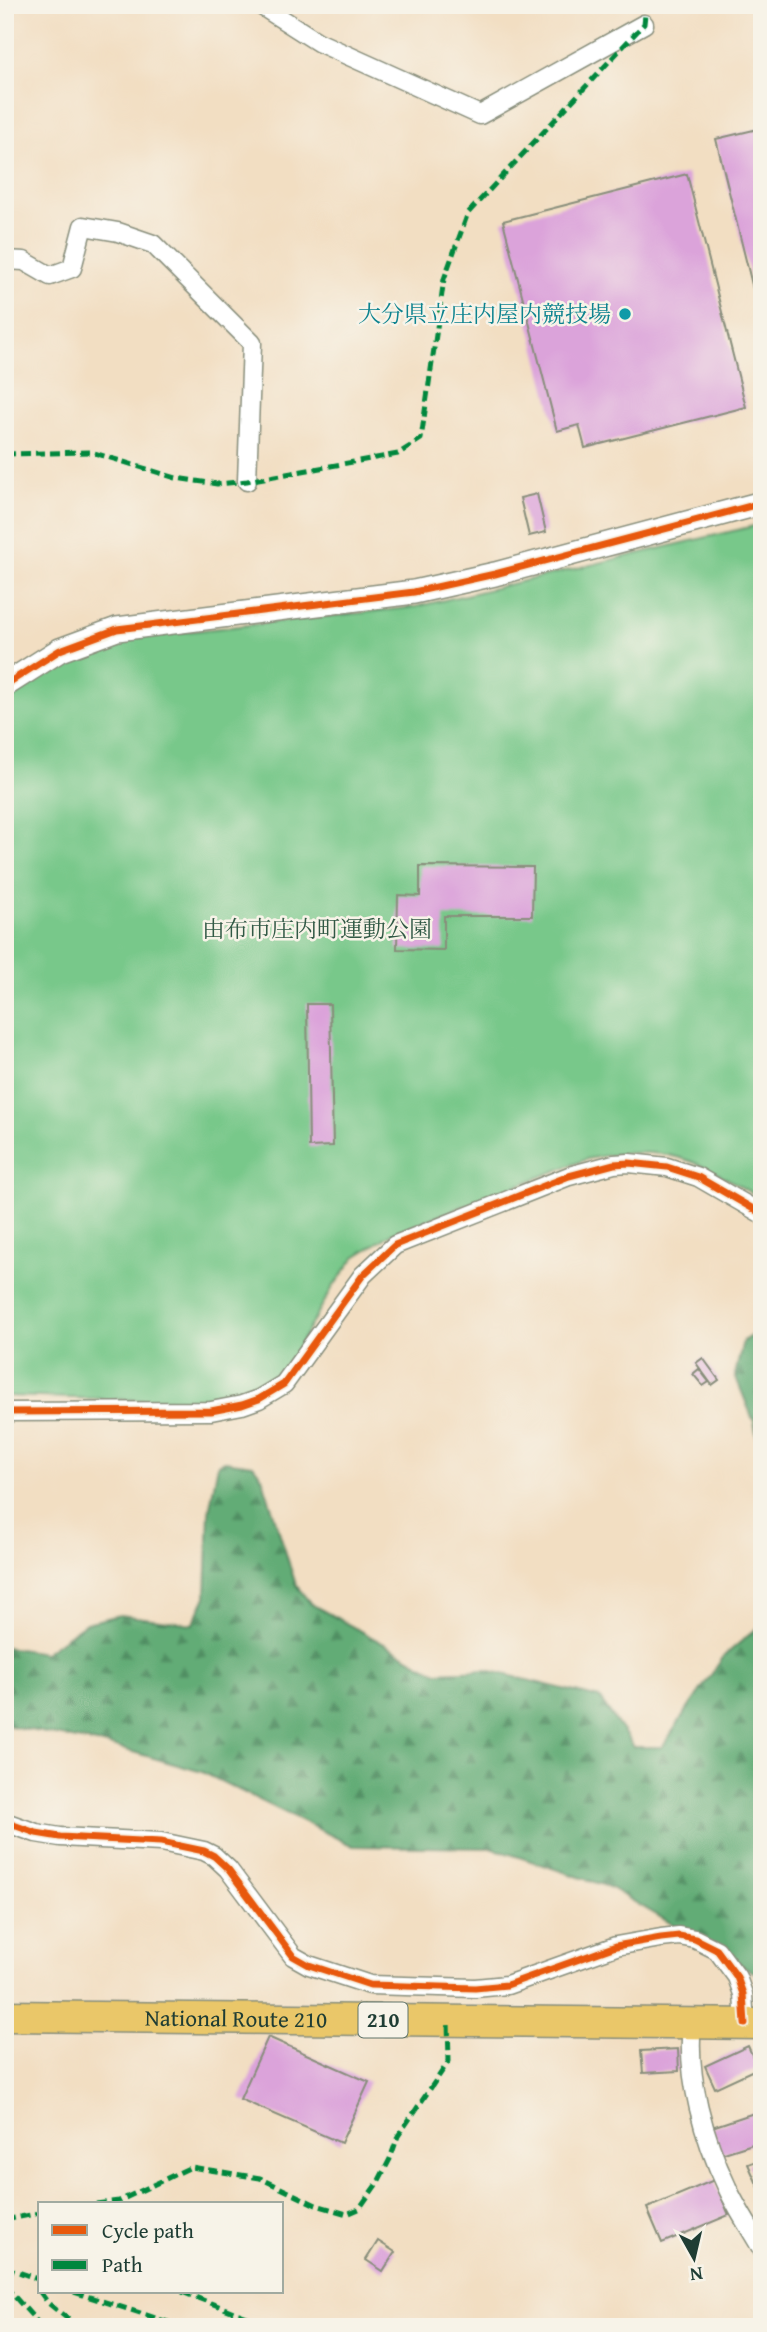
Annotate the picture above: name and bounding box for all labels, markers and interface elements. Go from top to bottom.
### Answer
place label: 大分県立庄内屋内競技場 [358,297,611,330]
marker: 大分県立庄内屋内競技場 [617,306,633,322]
park label: 由布市庄内町運動公園 [202,912,432,945]
street label: National Route 210 [145,2000,327,2035]
road number: 210 [358,2002,408,2038]
legend [38,2202,284,2294]
text: Cycle path [102,2215,194,2246]
north arrow [658,2224,728,2294]
text: Path [102,2249,143,2280]
text: N [688,2260,705,2290]

